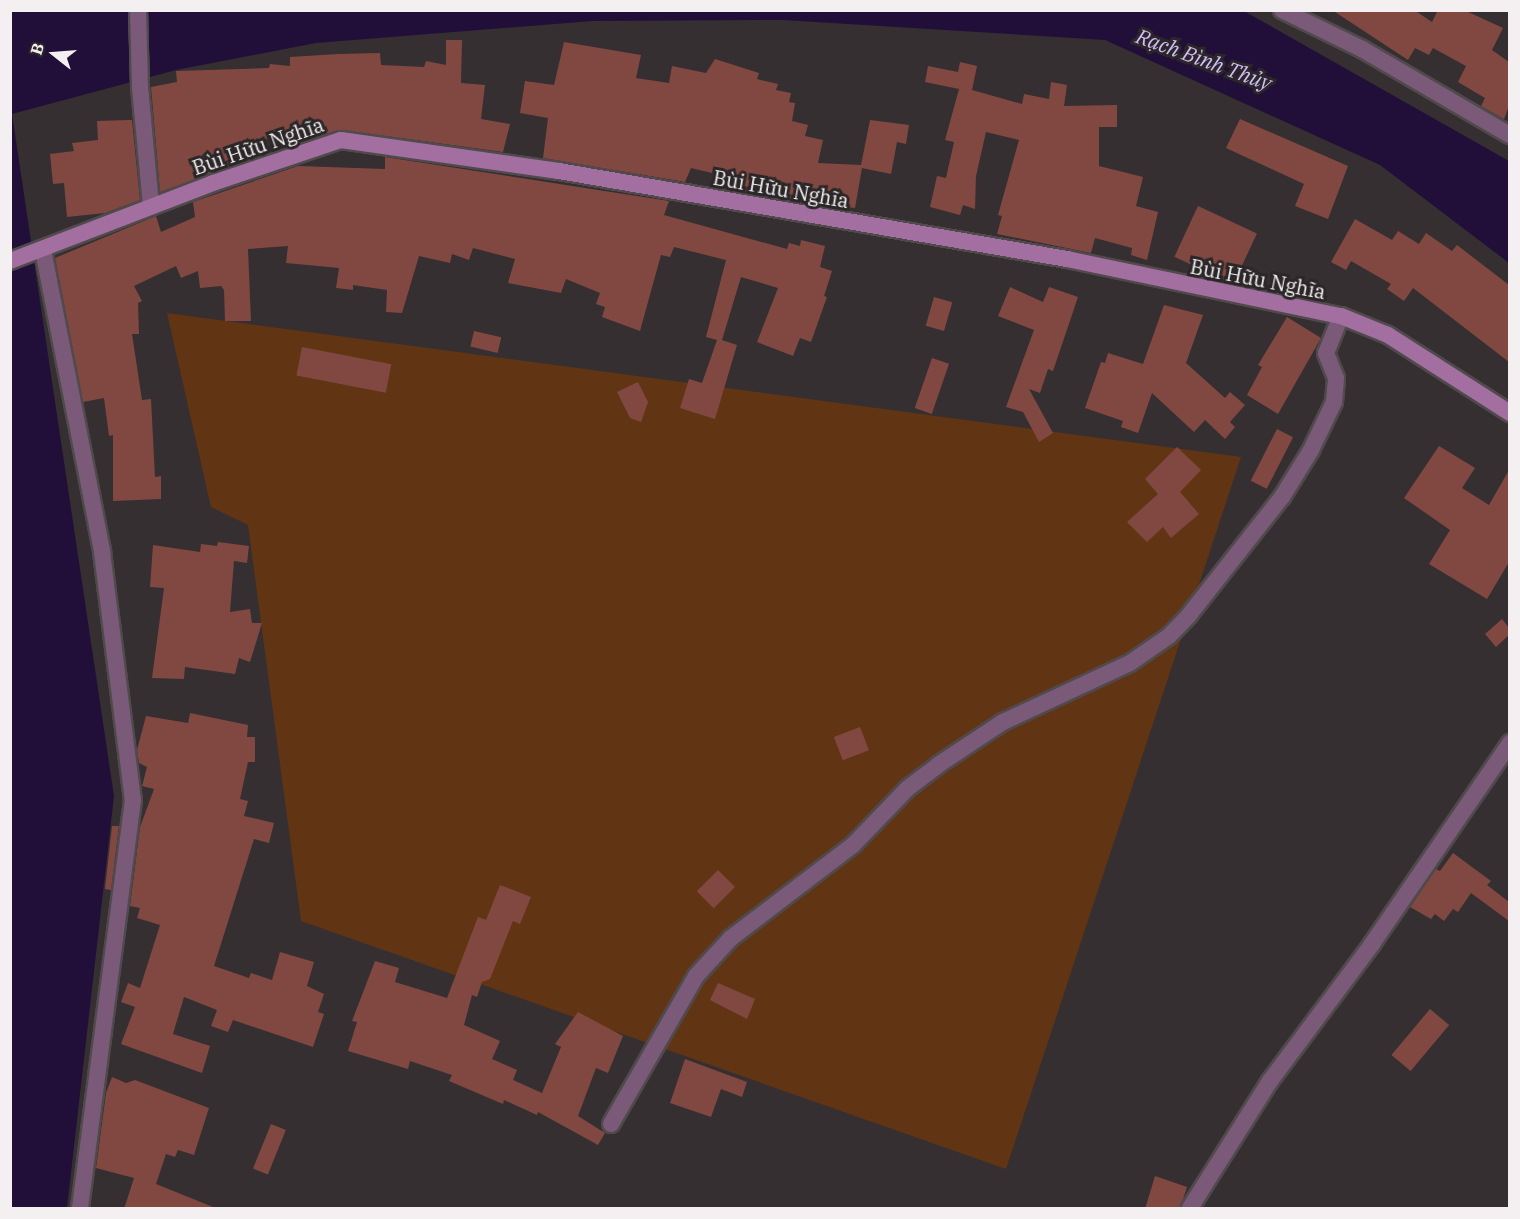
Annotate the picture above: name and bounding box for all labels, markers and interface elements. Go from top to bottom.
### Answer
water label: Rạch Bình Thủy [1133,23,1275,95]
north arrow [24,24,84,84]
text: B [26,40,48,57]
street label: Bùi Hữu Nghĩa [189,112,327,180]
street label: Bùi Hữu Nghĩa [711,165,851,213]
street label: Bùi Hữu Nghĩa [1188,254,1328,304]

